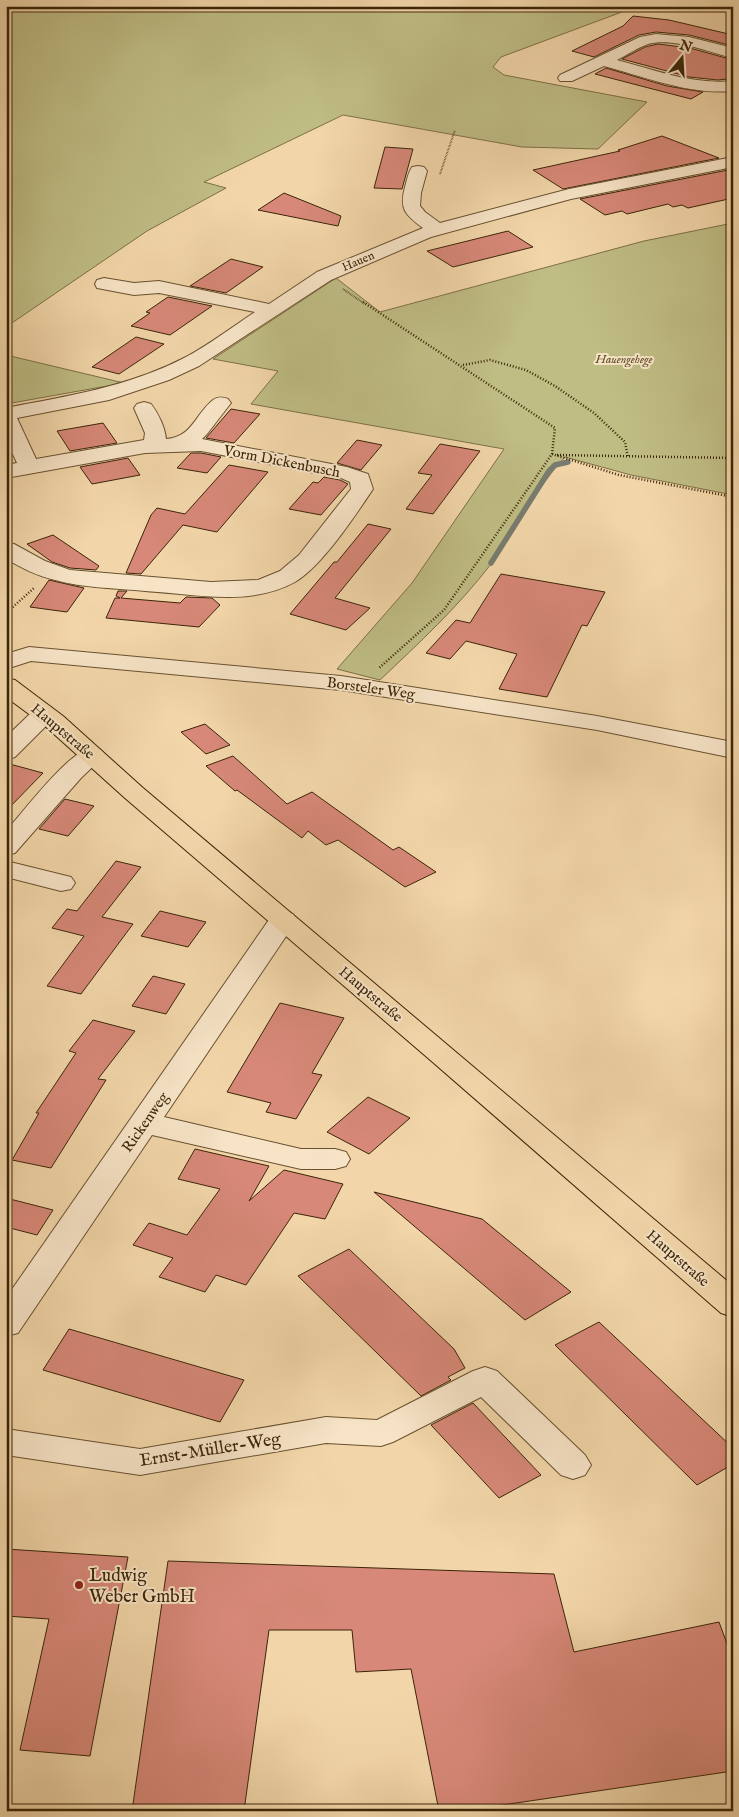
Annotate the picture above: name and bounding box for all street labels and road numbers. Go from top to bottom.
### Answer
street label: Hauen [340,248,377,275]
street label: Vorm Dickenbusch [221,441,342,482]
street label: Borsteler Weg [326,673,417,704]
street label: Hauptstraße [27,699,99,764]
street label: Hauptstraße [335,962,407,1027]
street label: Rickenweg [118,1088,174,1156]
street label: Hauptstraße [642,1226,713,1291]
street label: Ernst-Müller-Weg [138,1428,283,1473]

